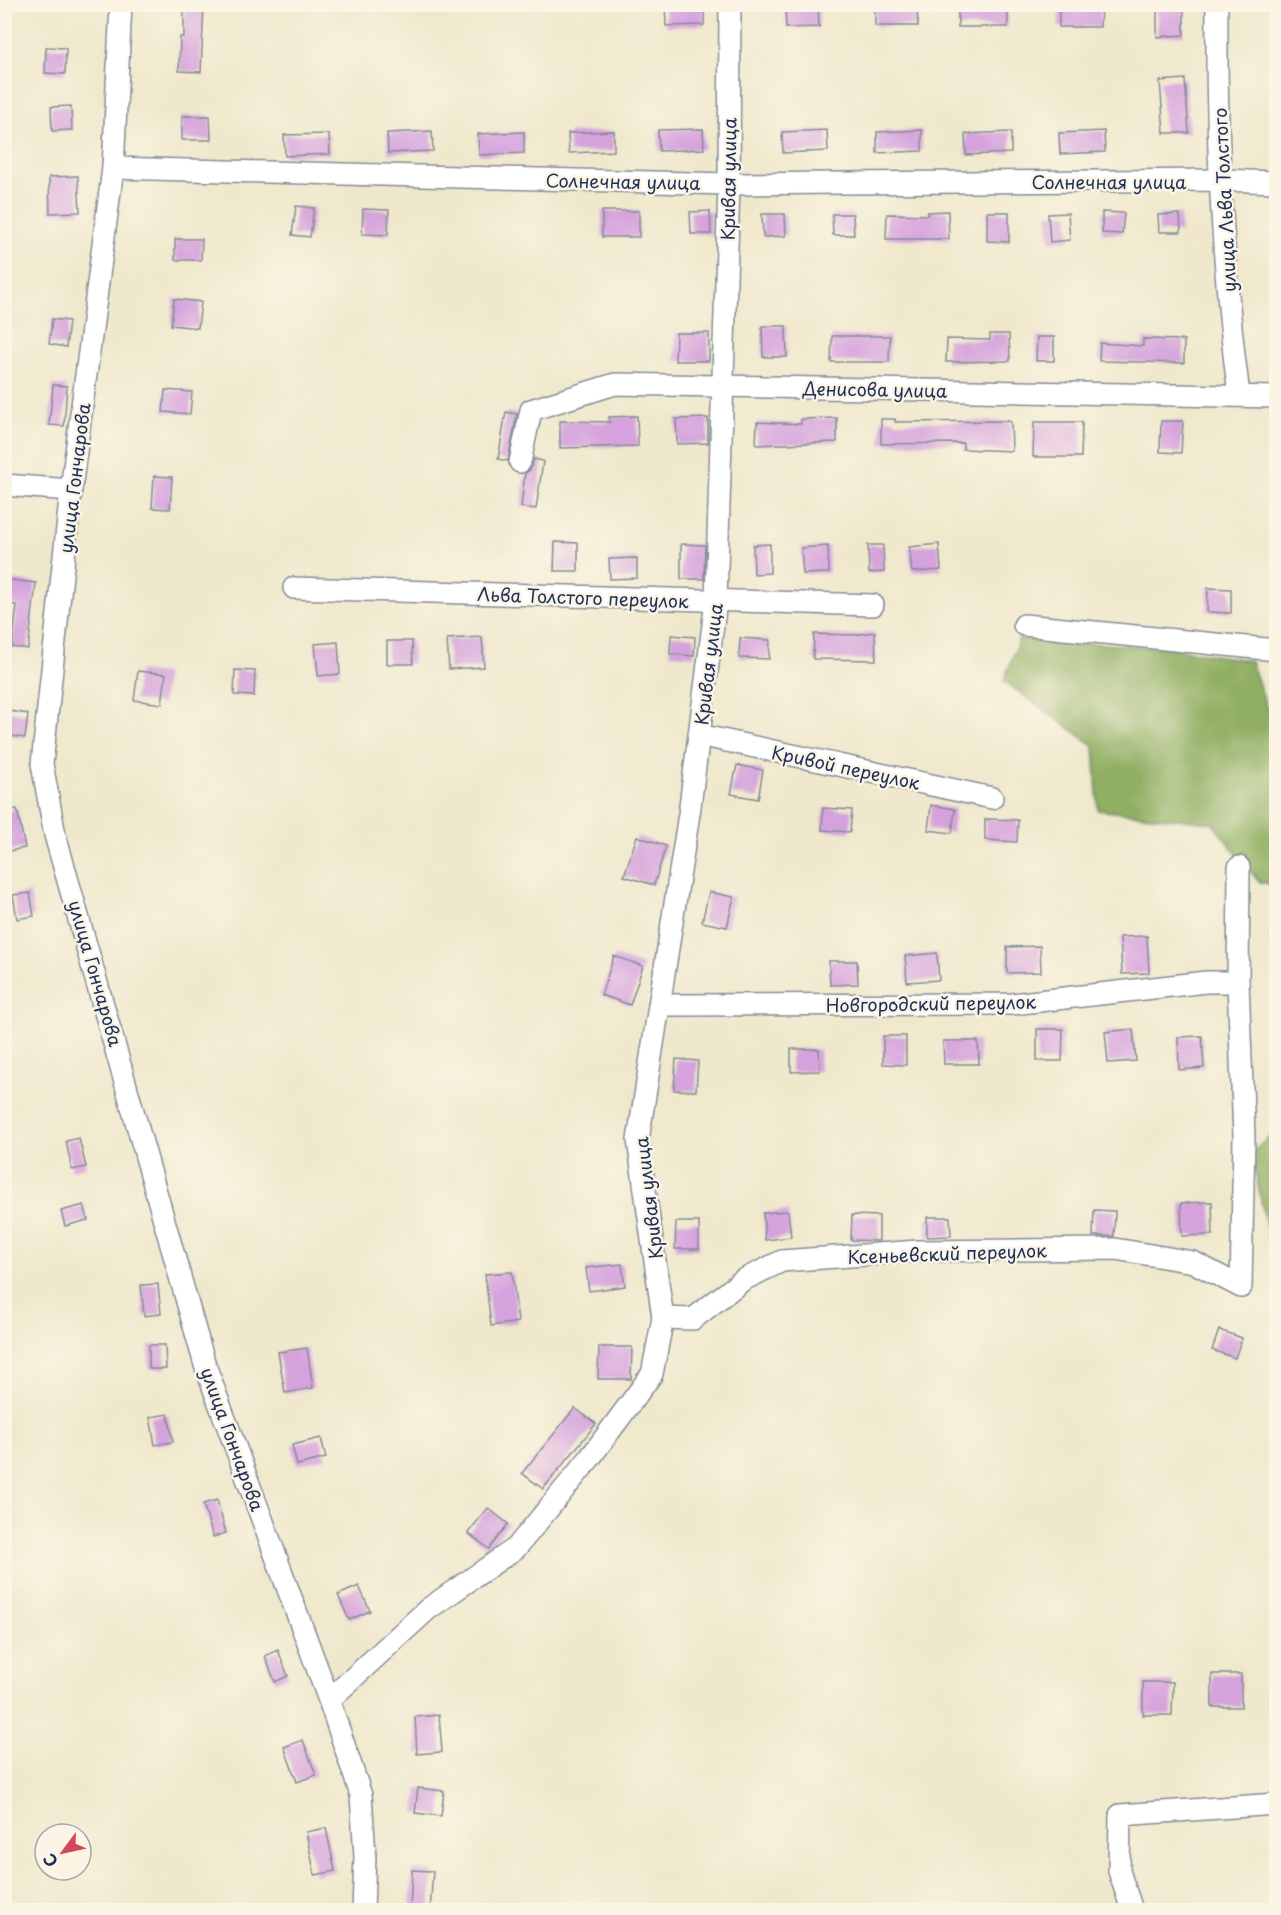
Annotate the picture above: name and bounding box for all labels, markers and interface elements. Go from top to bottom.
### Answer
street label: улица Льва Толстого [1206,107,1242,293]
street label: Кривая улица [713,117,743,241]
street label: Солнечная улица [545,166,701,196]
street label: Солнечная улица [1032,168,1187,195]
street label: Денисова улица [802,374,948,404]
street label: улица Гончарова [51,401,97,555]
street label: Льва Толстого переулок [477,580,690,614]
street label: Кривая улица [687,601,729,727]
street label: Кривой переулок [769,738,923,796]
street label: улица Гончарова [62,897,130,1050]
street label: Новгородский переулок [826,988,1037,1018]
street label: Кривая улица [627,1135,669,1261]
street label: Ксеньевский переулок [847,1236,1047,1270]
street label: улица Гончарова [194,1363,272,1515]
north arrow [33,1822,93,1882]
text: С [36,1849,63,1872]

